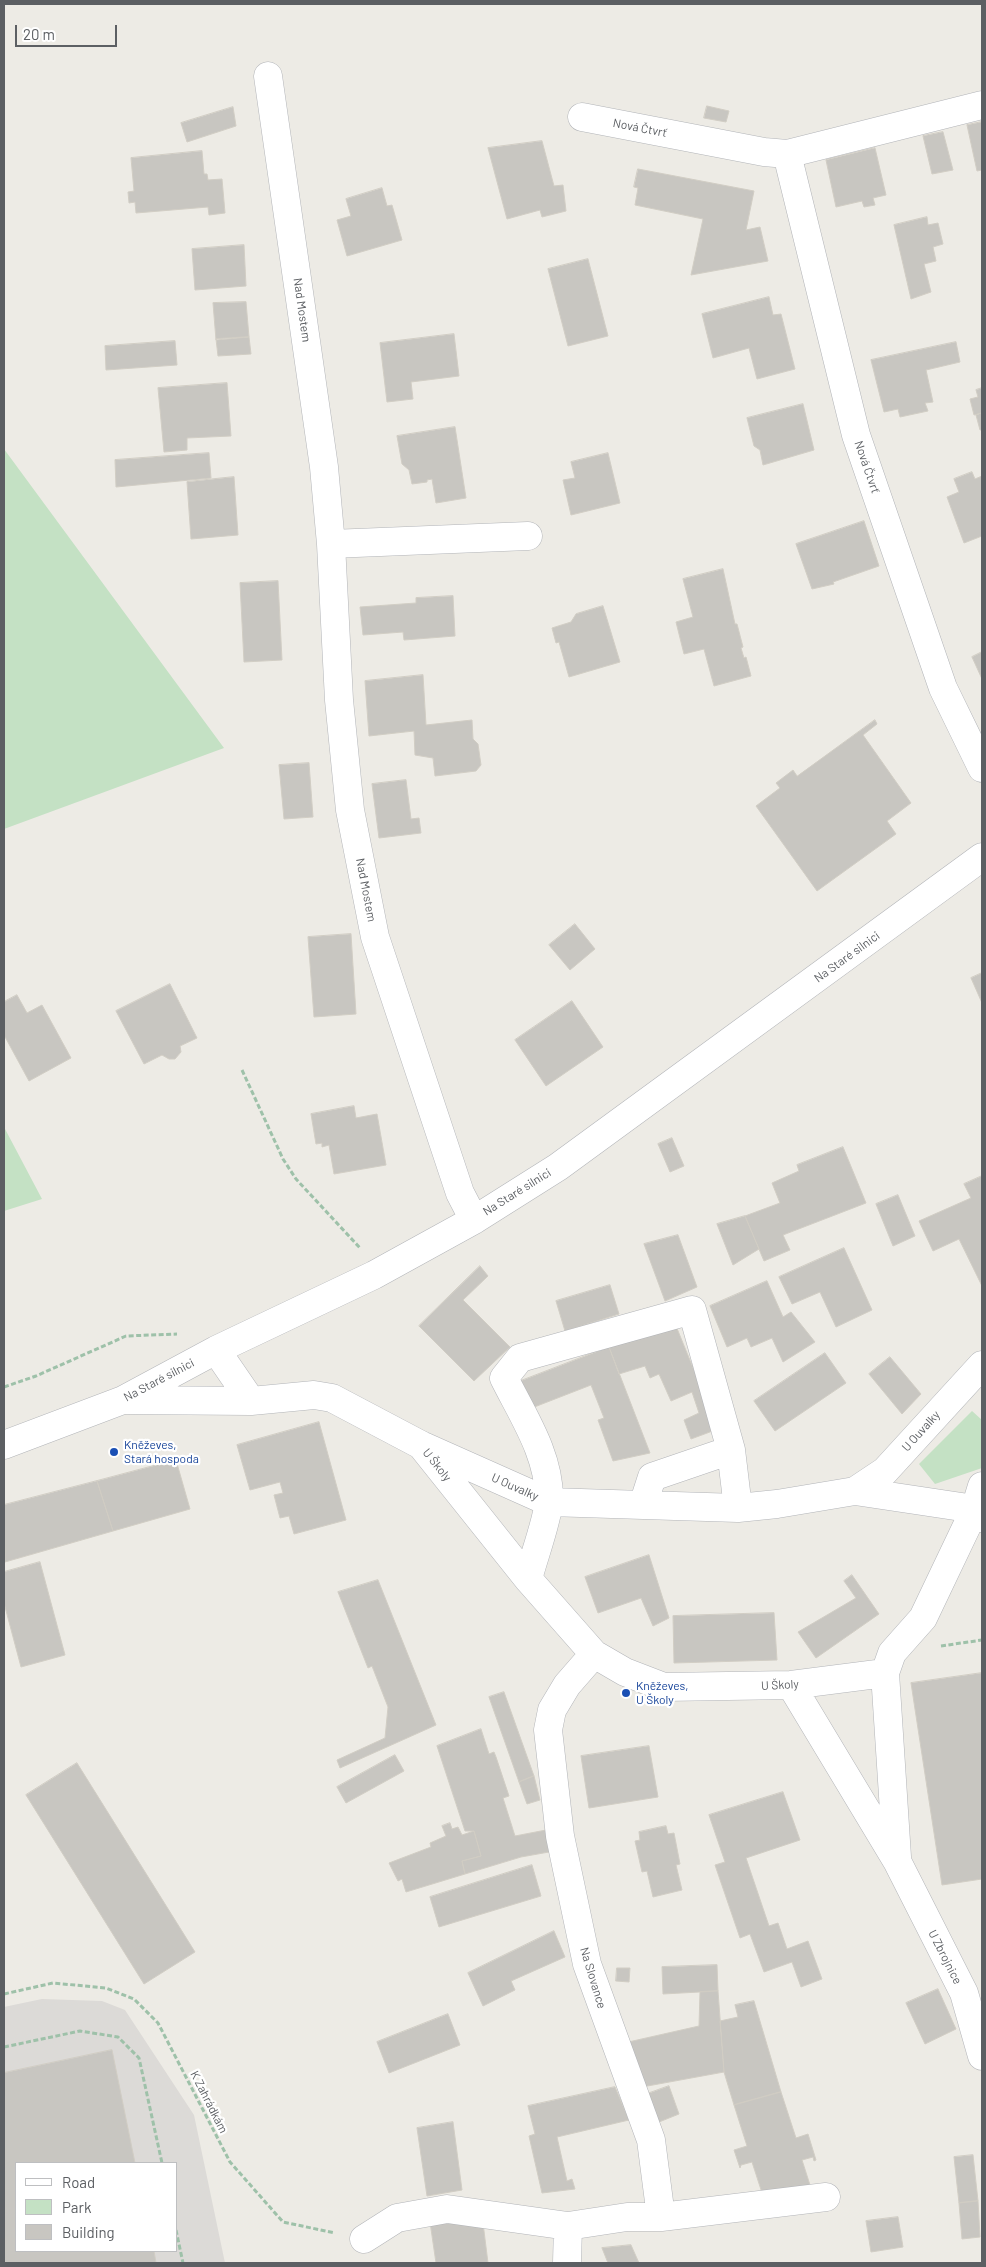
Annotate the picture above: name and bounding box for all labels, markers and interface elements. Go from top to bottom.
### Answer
scale bar [18,15,120,47]
text: 20 m [23,25,55,43]
street label: Nová Čtvrť [612,116,668,140]
street label: Nad Mostem [290,277,314,343]
street label: Nová Čtvrť [851,439,883,495]
street label: Nad Mostem [353,857,379,923]
street label: Na Staré silnici [811,928,883,986]
street label: Na Staré silnici [480,1165,554,1219]
street label: Na Staré silnici [121,1355,197,1405]
street label: U Ouvalky [899,1408,943,1454]
place label: Kněževes, Stará hospoda [124,1438,199,1466]
marker: Kněževes, Stará hospoda [108,1446,120,1458]
street label: U Školy [420,1446,454,1484]
street label: U Ouvalky [489,1470,541,1504]
street label: U Školy [761,1677,799,1693]
place label: Kněževes, U Školy [636,1679,688,1707]
marker: Kněževes, U Školy [620,1687,632,1699]
street label: U Zbrojnice [925,1927,965,1987]
street label: Na Slovance [577,1946,609,2010]
street label: K Zahrádkám [187,2069,231,2135]
legend [15,2162,178,2252]
text: Road [62,2173,95,2191]
text: Park [62,2198,91,2216]
text: Building [62,2223,115,2241]

